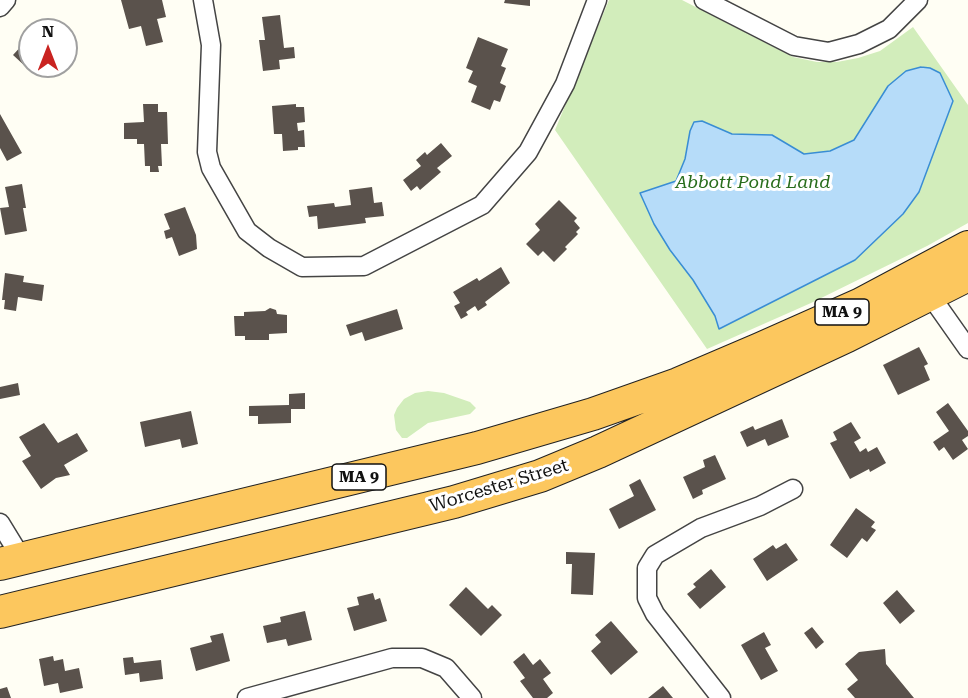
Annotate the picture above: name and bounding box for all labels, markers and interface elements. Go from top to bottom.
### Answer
north arrow [18,18,78,78]
text: N [42,22,54,41]
park label: Abbott Pond Land [676,172,830,194]
road number: MA 9 [815,299,869,325]
street label: Worcester Street [427,455,571,517]
road number: MA 9 [332,464,386,490]

